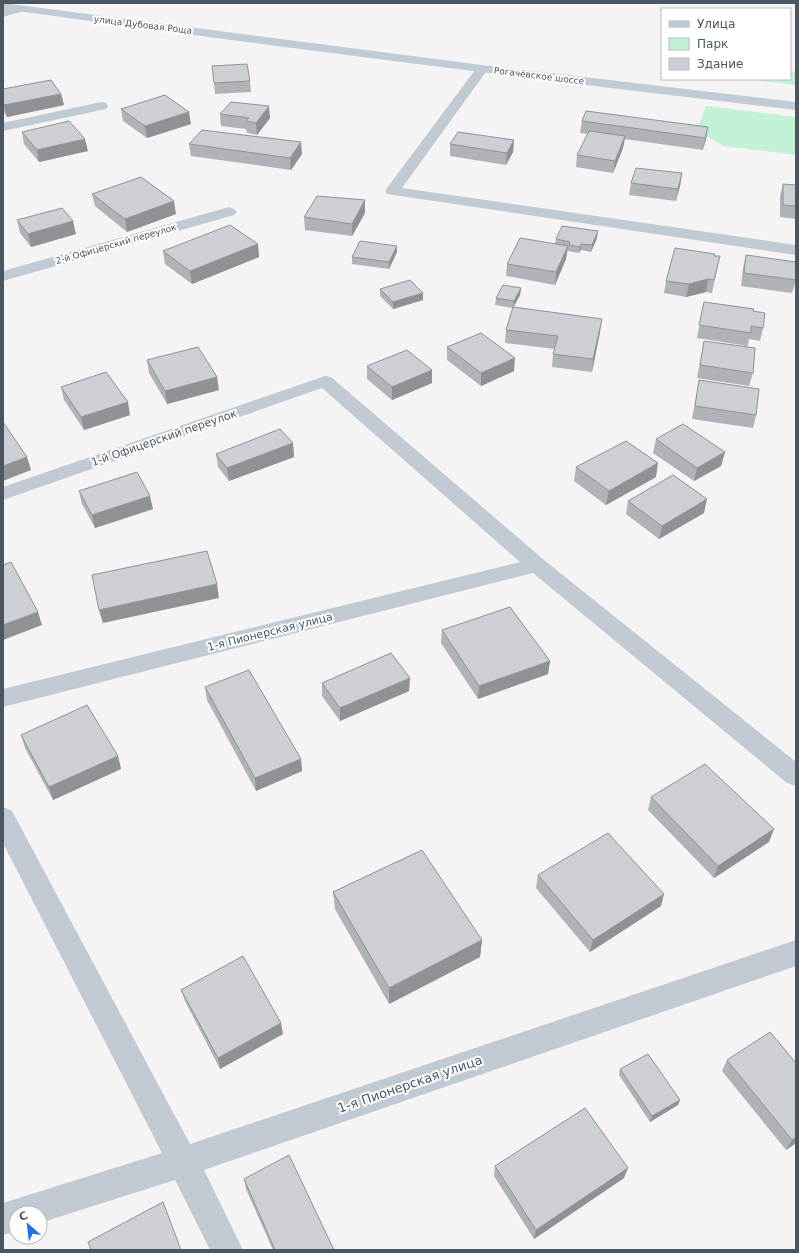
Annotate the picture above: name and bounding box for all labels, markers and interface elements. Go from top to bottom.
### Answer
legend [661,8,791,80]
street label: улица Дубовая Роща [93,14,193,36]
text: Улица [697,17,735,31]
text: Парк [697,37,728,51]
text: Здание [697,57,743,71]
street label: Рогачёвское шоссе [493,66,585,87]
street label: 2-й Офицерский переулок [54,222,178,266]
street label: 1-й Офицерский переулок [89,407,239,469]
street label: 1-я Пионерская улица [206,610,334,654]
street label: 1-я Пионерская улица [336,1052,484,1116]
north arrow [8,1205,48,1245]
text: С [17,1209,30,1224]

